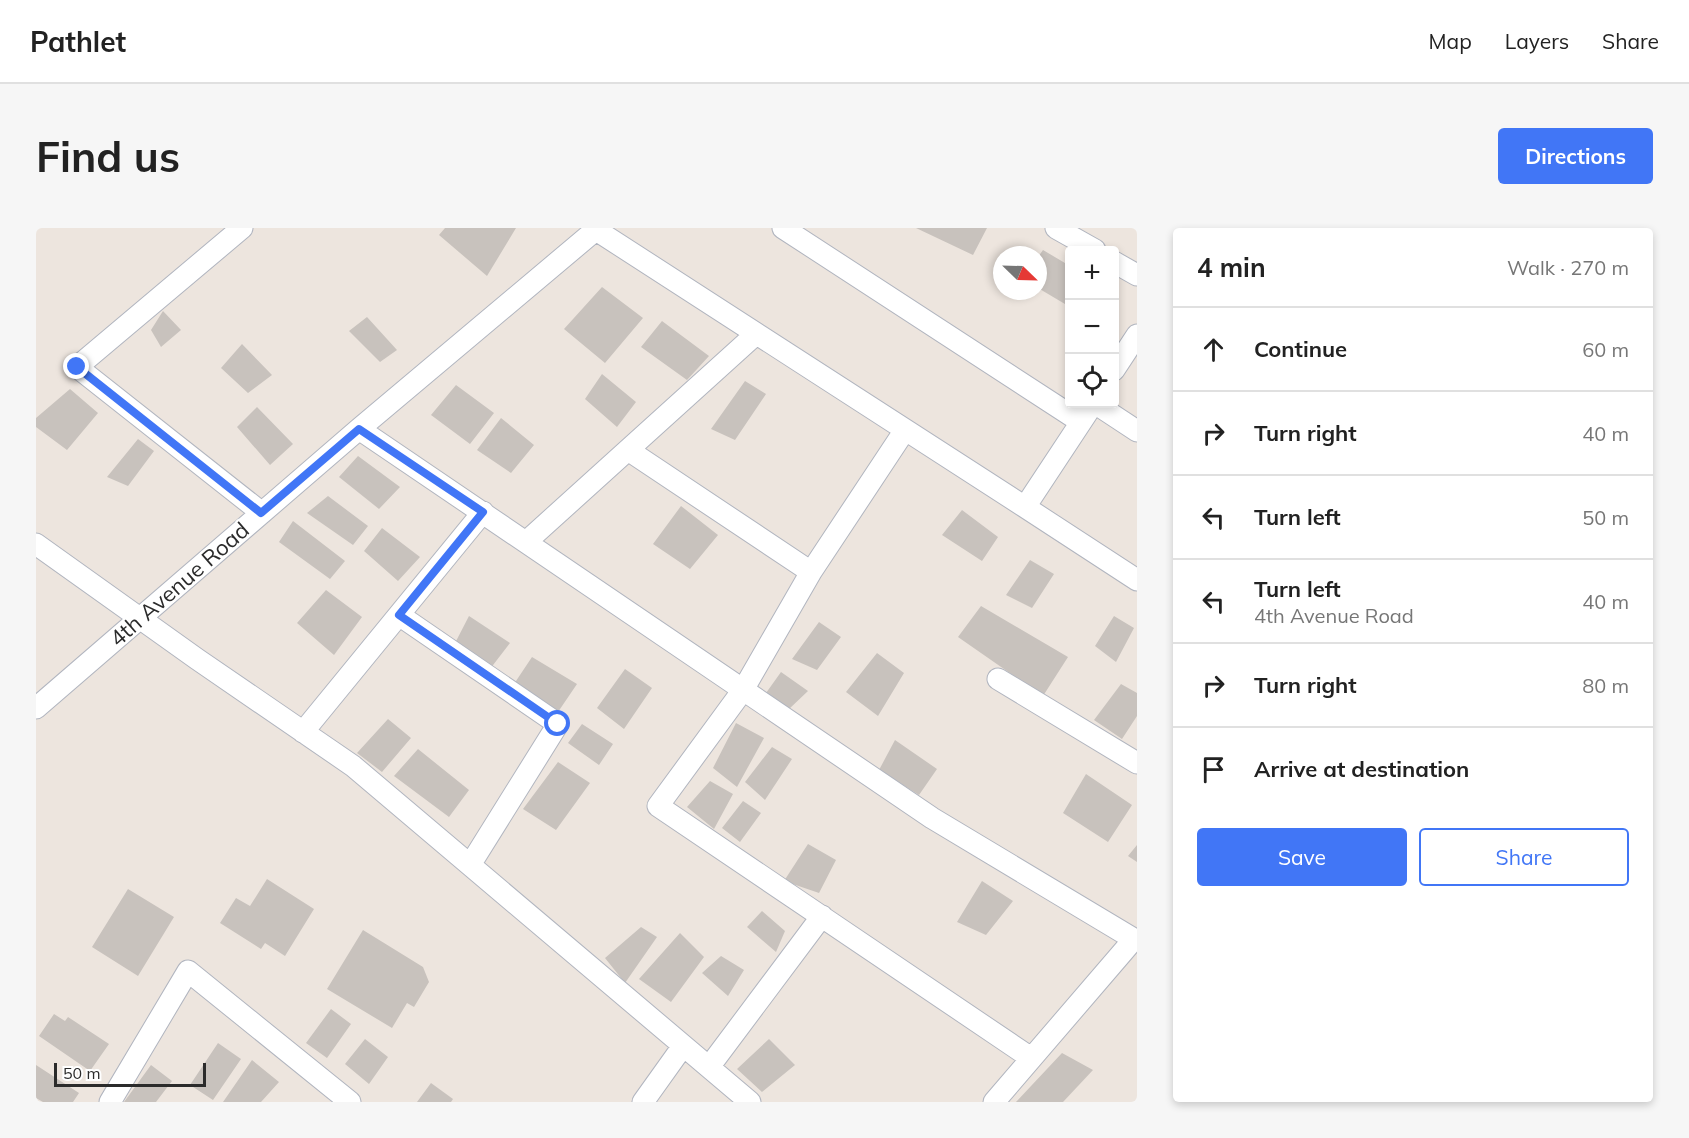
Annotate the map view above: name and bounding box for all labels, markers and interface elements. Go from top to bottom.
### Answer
text: Pathlet [30,24,126,59]
text: Map [1429,28,1472,54]
text: Layers [1505,28,1569,54]
text: Share [1602,28,1659,54]
button: Directions [1498,128,1653,184]
text: Find us [36,130,180,183]
north arrow [993,246,1047,300]
map controls [1065,246,1119,408]
button: + [1065,246,1119,300]
text: 4 min [1197,251,1266,284]
text: Walk · 270 m [1507,255,1629,280]
button: − [1065,300,1119,354]
icon: ahead [1197,333,1230,366]
text: Continue [1254,335,1347,363]
text: 60 m [1582,337,1629,362]
route end [63,353,89,379]
button: locate [1065,354,1119,408]
icon: right [1197,417,1230,450]
text: Turn right [1254,419,1357,447]
text: 40 m [1582,421,1629,446]
icon: left [1197,501,1230,534]
text: Turn left [1254,503,1341,531]
text: 50 m [1582,505,1629,530]
street label: 4th Avenue Road [103,516,255,652]
text: Turn left [1254,575,1341,603]
icon: left [1197,585,1230,618]
text: 40 m [1582,589,1629,614]
text: 4th Avenue Road [1254,603,1414,628]
icon: right [1197,669,1230,702]
text: Turn right [1254,671,1357,699]
text: 80 m [1582,673,1629,698]
route start [544,710,570,736]
icon: arrive [1197,753,1230,786]
text: Arrive at destination [1254,755,1469,783]
button: Save [1197,828,1407,886]
button: Share [1419,828,1629,886]
scale bar [54,1060,206,1088]
text: 50 m [63,1063,100,1083]

